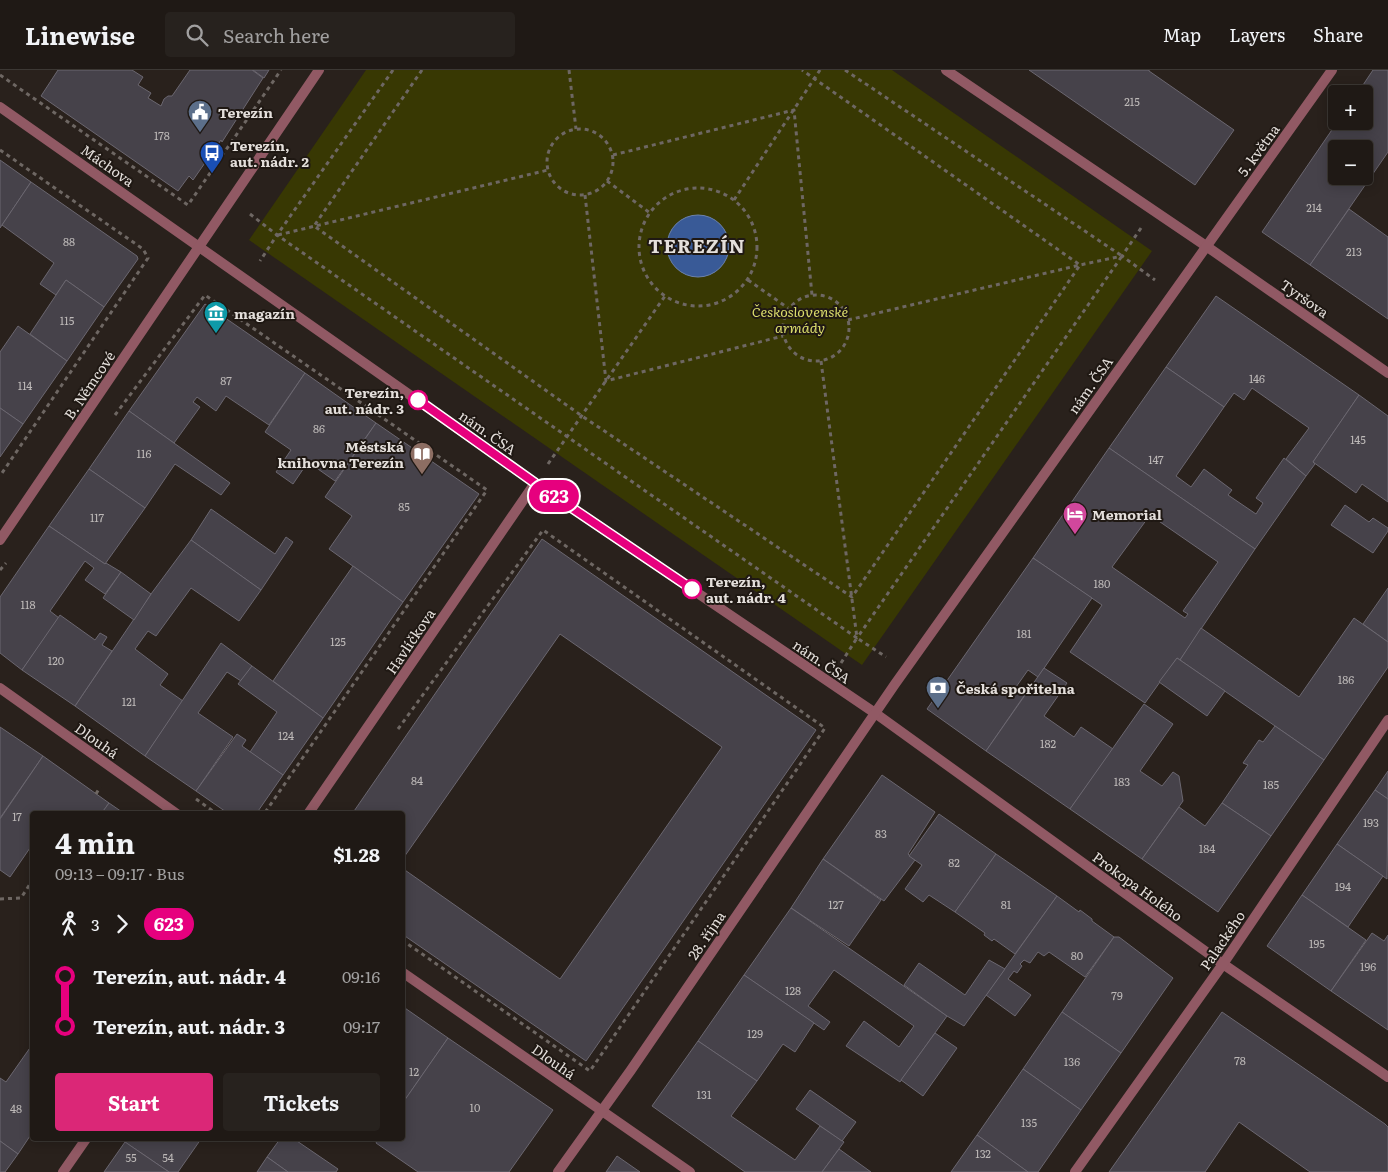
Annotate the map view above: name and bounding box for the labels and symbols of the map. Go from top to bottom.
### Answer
house number: 215 [1124,93,1140,109]
public building icon: Terezín [187,99,213,133]
place label: Terezín [218,102,273,122]
street label: 5. května [1232,119,1284,180]
house number: 178 [154,127,170,143]
place label: Terezín, aut. nádr. 2 [230,135,309,171]
street label: Máchova [77,139,139,191]
bus stop icon: Terezín, aut. nádr. 2 [199,140,225,174]
house number: 214 [1306,199,1322,215]
district label: TEREZÍN [648,231,746,259]
house number: 88 [63,233,75,249]
house number: 213 [1346,243,1362,259]
street label: Tyršova [1277,274,1334,322]
museum icon: magazín [203,300,229,334]
park label: Československé armády [752,301,849,337]
place label: magazín [234,303,295,323]
house number: 115 [60,312,75,328]
street label: B. Němcové [59,347,119,423]
street label: nám. ČSA [1063,352,1117,418]
house number: 146 [1249,370,1265,386]
house number: 87 [220,372,232,388]
house number: 114 [18,377,32,393]
place label: Terezín, aut. nádr. 3 [325,382,404,418]
marker: Terezín, aut. nádr. 3 [408,390,428,410]
street label: nám. ČSA [455,405,521,459]
house number: 86 [313,420,325,436]
house number: 145 [1350,431,1366,447]
place label: Městská knihovna Terezín [277,436,405,472]
library icon: Městská knihovna Terezín [409,441,435,475]
house number: 116 [137,445,152,461]
house number: 147 [1148,451,1164,467]
line badge: 623 [525,480,583,512]
house number: 85 [398,498,410,514]
hotel icon: Memorial [1062,501,1088,535]
place label: Memorial [1092,504,1162,524]
house number: 117 [90,509,105,525]
place label: Terezín, aut. nádr. 4 [706,571,786,607]
house number: 180 [1094,575,1110,591]
marker: Terezín, aut. nádr. 4 [682,579,702,599]
house number: 118 [20,596,36,612]
street label: Havlíčkova [381,604,439,678]
house number: 181 [1016,625,1032,641]
house number: 125 [330,633,346,649]
street label: nám. ČSA [789,634,855,688]
house number: 120 [48,652,64,668]
house number: 186 [1338,671,1354,687]
bank icon: Česká spořitelna [925,675,951,709]
place label: Česká spořitelna [956,678,1076,698]
house number: 121 [122,693,137,709]
street label: Dlouhá [71,718,123,763]
house number: 124 [278,727,294,743]
house number: 182 [1040,735,1056,751]
house number: 84 [411,772,423,788]
house number: 183 [1114,773,1130,789]
house number: 185 [1263,776,1279,792]
house number: 17 [12,808,22,824]
house number: 193 [1363,814,1379,830]
house number: 83 [875,825,887,841]
house number: 184 [1199,840,1215,856]
street label: Prokopa Holého [1089,846,1187,926]
house number: 82 [948,854,960,870]
house number: 194 [1335,878,1351,894]
house number: 127 [828,896,844,912]
house number: 81 [1001,896,1012,912]
street label: 28. října [682,906,730,963]
street label: Palackého [1195,906,1249,974]
house number: 195 [1309,935,1325,951]
house number: 80 [1071,947,1083,963]
house number: 196 [1360,958,1376,974]
house number: 128 [785,982,801,998]
house number: 79 [1111,987,1123,1003]
house number: 129 [747,1025,763,1041]
street label: Dlouhá [528,1039,580,1084]
house number: 78 [1234,1052,1246,1068]
house number: 136 [1064,1053,1080,1069]
house number: 12 [409,1063,419,1079]
house number: 131 [697,1086,712,1102]
house number: 10 [470,1099,480,1115]
house number: 48 [10,1100,22,1116]
house number: 135 [1021,1114,1037,1130]
house number: 132 [975,1145,991,1161]
house number: 55 [125,1149,137,1165]
house number: 54 [162,1149,174,1165]

